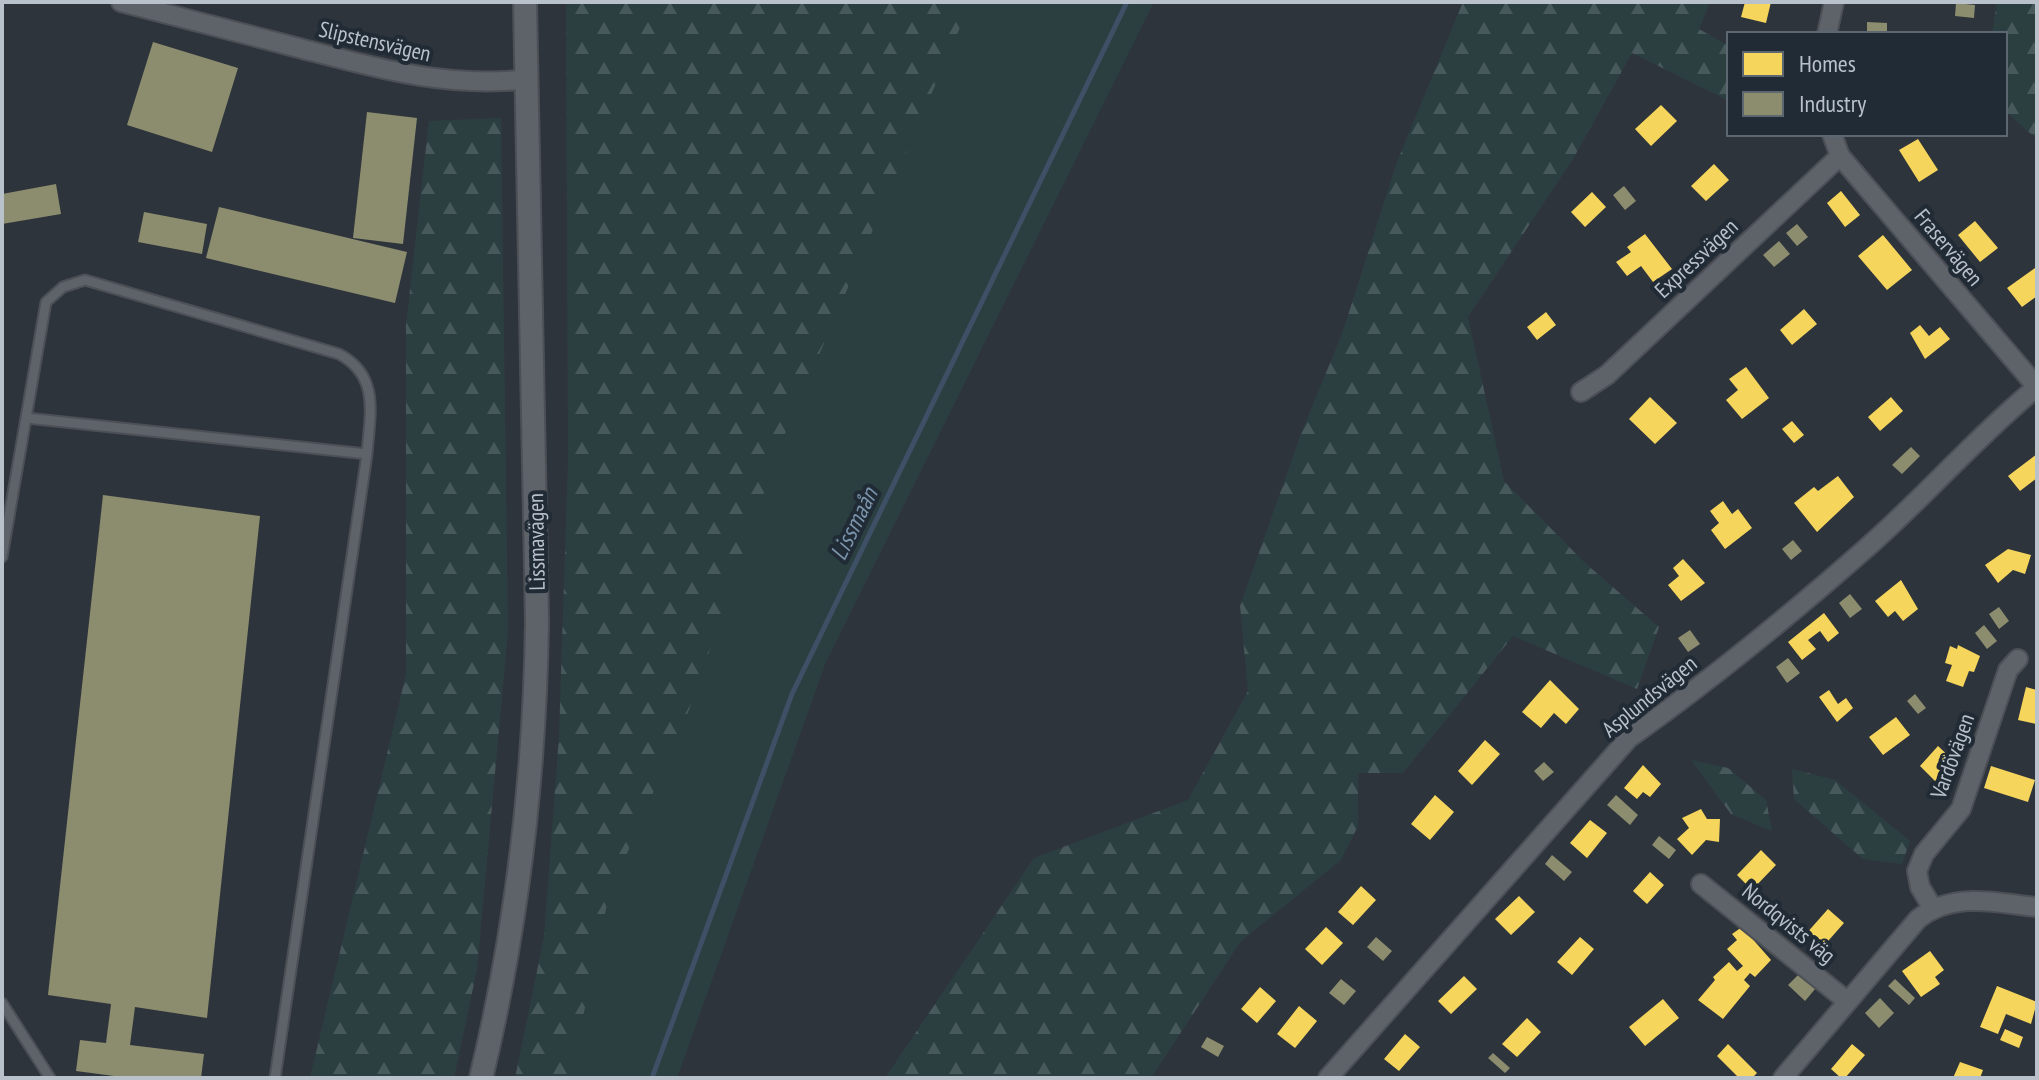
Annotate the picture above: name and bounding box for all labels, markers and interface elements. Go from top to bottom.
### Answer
street label: Slipstensvägen [316,15,434,67]
legend [1727,32,2007,136]
text: Homes [1799,48,1856,79]
text: Industry [1799,88,1866,119]
street label: Fraservägen [1909,203,1989,291]
street label: Expressvägen [1649,212,1743,304]
water label: Lissmaån [823,481,885,565]
street label: Lissmavägen [521,493,551,591]
street label: Asplundsvägen [1596,649,1702,743]
street label: Vardövägen [1923,710,1980,803]
street label: Nordqvists väg [1737,877,1841,969]

